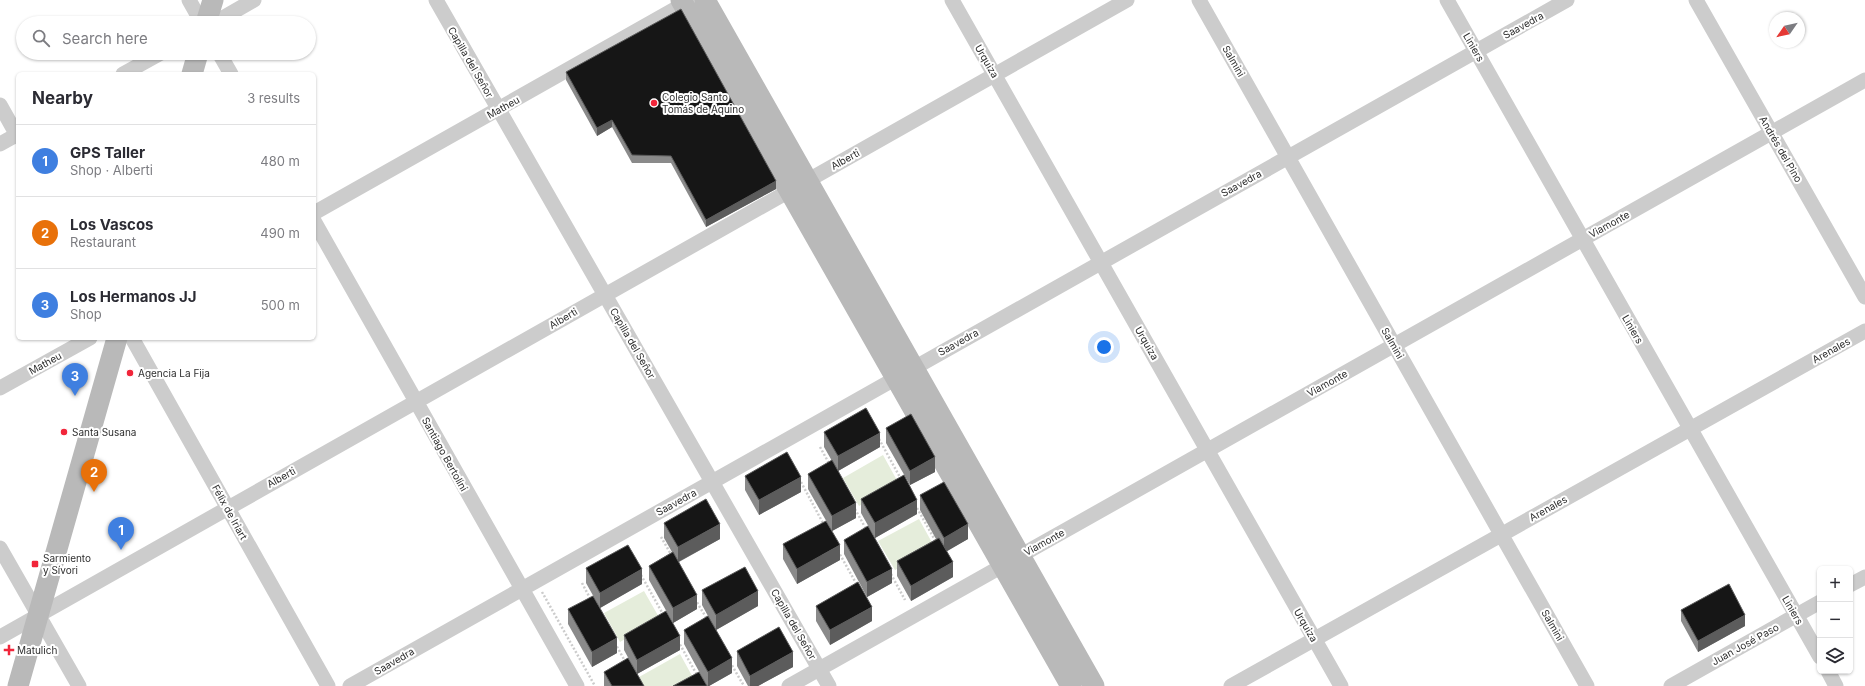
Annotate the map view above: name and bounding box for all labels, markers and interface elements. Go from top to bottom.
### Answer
street label: Saavedra [1501,9,1545,41]
north arrow [1769,12,1805,48]
search box [16,16,316,60]
street label: Capilla del Señor [446,24,496,100]
icon: search [30,27,52,49]
text: Search here [62,29,148,48]
street label: Liniers [1461,30,1487,64]
street label: Urquiza [973,42,1001,80]
street label: Salmini [1220,43,1248,79]
text: Nearby [32,88,93,108]
text: 3 results [247,90,300,106]
place label: Colegio Santo Tomás de Aquino [662,91,744,115]
street label: Matheu [485,93,522,121]
marker: Colegio Santo Tomás de Aquino [649,98,659,108]
street label: Andrés del Pino [1757,114,1805,184]
text: GPS Taller [70,143,145,162]
street label: Alberti [829,146,861,172]
text: 1 [42,153,48,169]
text: 480 m [260,153,300,169]
text: Shop · Alberti [70,162,153,178]
street label: Saavedra [1219,167,1263,199]
street label: Viamonte [1587,208,1632,240]
text: Los Vascos [70,215,153,234]
text: 2 [41,225,49,241]
text: 490 m [260,225,300,241]
text: Restaurant [70,234,136,250]
text: Los Hermanos JJ [70,287,196,306]
text: 3 [41,297,49,313]
text: 500 m [261,297,300,313]
street label: Alberti [547,305,579,331]
street label: Capilla del Señor [608,305,658,381]
text: Shop [70,306,102,322]
street label: Liniers [1620,312,1646,346]
street label: Urquiza [1133,324,1161,362]
street label: Salmini [1379,325,1407,361]
street label: Saavedra [936,326,980,358]
street label: Arenales [1810,335,1852,365]
your location [1094,337,1114,357]
street label: Matheu [27,349,64,377]
pin: 3 [62,363,88,396]
place label: Agencia La Fija [138,367,210,379]
street label: Viamonte [1305,367,1350,399]
marker: Agencia La Fija [125,368,135,378]
street label: Santiago Bertolini [420,415,470,493]
place label: Santa Susana [72,426,136,438]
marker: Santa Susana [59,427,69,437]
pin: 2 [81,459,107,492]
street label: Alberti [265,464,297,490]
street label: Félix de Iriart [210,482,250,542]
street label: Saavedra [654,486,698,518]
street label: Arenales [1527,493,1569,523]
pin: 1 [108,517,134,550]
street label: Viamonte [1022,526,1067,558]
place label: Sarmiento y Sívori [43,552,91,576]
marker: Sarmiento y Sívori [30,559,40,569]
map controls [1817,566,1853,674]
button: + [1817,566,1853,602]
street label: Capilla del Señor [769,586,819,662]
street label: Liniers [1780,593,1806,627]
button: − [1817,602,1853,638]
street label: Urquiza [1292,606,1320,644]
street label: Salmini [1539,607,1567,643]
street label: Juan José Paso [1709,621,1781,667]
button: layers [1817,638,1853,674]
place label: Matulich [17,644,57,656]
marker: Matulich [4,645,14,655]
street label: Saavedra [372,645,416,677]

